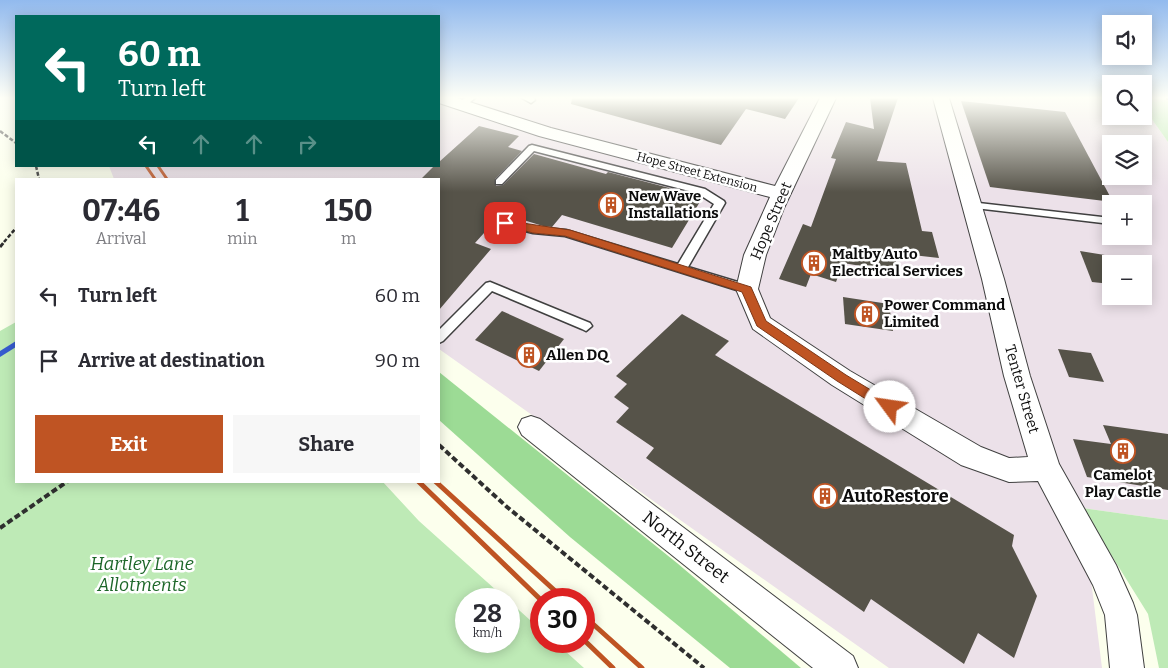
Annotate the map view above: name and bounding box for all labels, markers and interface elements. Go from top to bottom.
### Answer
map controls [1102,15,1152,305]
button: sound [1102,15,1152,65]
text: 60 m [118,33,201,75]
icon: left [35,35,100,100]
text: Turn left [118,75,206,102]
button: search [1102,75,1152,125]
icon: left [134,130,162,158]
icon: ahead [187,130,215,158]
icon: ahead [240,130,268,158]
icon: right [293,130,321,158]
button: layers [1102,135,1152,185]
street label: Hope Street Extension [635,149,759,195]
street label: Hope Street [747,179,796,263]
place label: New Wave Installations [628,187,719,222]
building icon: New Wave Installations [598,192,624,218]
text: 07:46 [82,193,160,229]
text: 1 [236,193,249,229]
text: 150 [325,193,373,229]
button: + [1102,195,1152,245]
pin [484,202,526,244]
icon: arrive [491,209,519,237]
text: Arrival [96,229,146,248]
text: min [227,229,257,248]
text: m [341,229,356,248]
place label: Maltby Auto Electrical Services [832,245,963,280]
building icon: Maltby Auto Electrical Services [801,250,827,276]
button: − [1102,255,1152,305]
icon: left [35,282,63,310]
text: Turn left [78,284,157,307]
text: 60 m [375,284,420,307]
place label: Power Command Limited [884,296,1005,331]
building icon: Power Command Limited [854,301,880,327]
building icon: Allen DQ [516,342,542,368]
street label: Tenter Street [1001,343,1043,436]
place label: Allen DQ [546,346,610,364]
icon: arrive [35,347,63,375]
text: Arrive at destination [78,349,265,372]
text: 90 m [375,349,420,372]
position arrow [863,380,915,432]
button: Exit [35,415,223,473]
button: Share [233,415,420,473]
building icon: Camelot Play Castle [1110,438,1136,464]
place label: Camelot Play Castle [1085,466,1161,501]
building icon: AutoRestore [812,483,838,509]
place label: AutoRestore [842,485,949,507]
street label: North Street [638,506,734,588]
park label: Hartley Lane Allotments [90,553,194,596]
speed limit sign: 30 [530,588,595,653]
text: 28 [473,599,502,629]
text: km/h [473,626,502,640]

